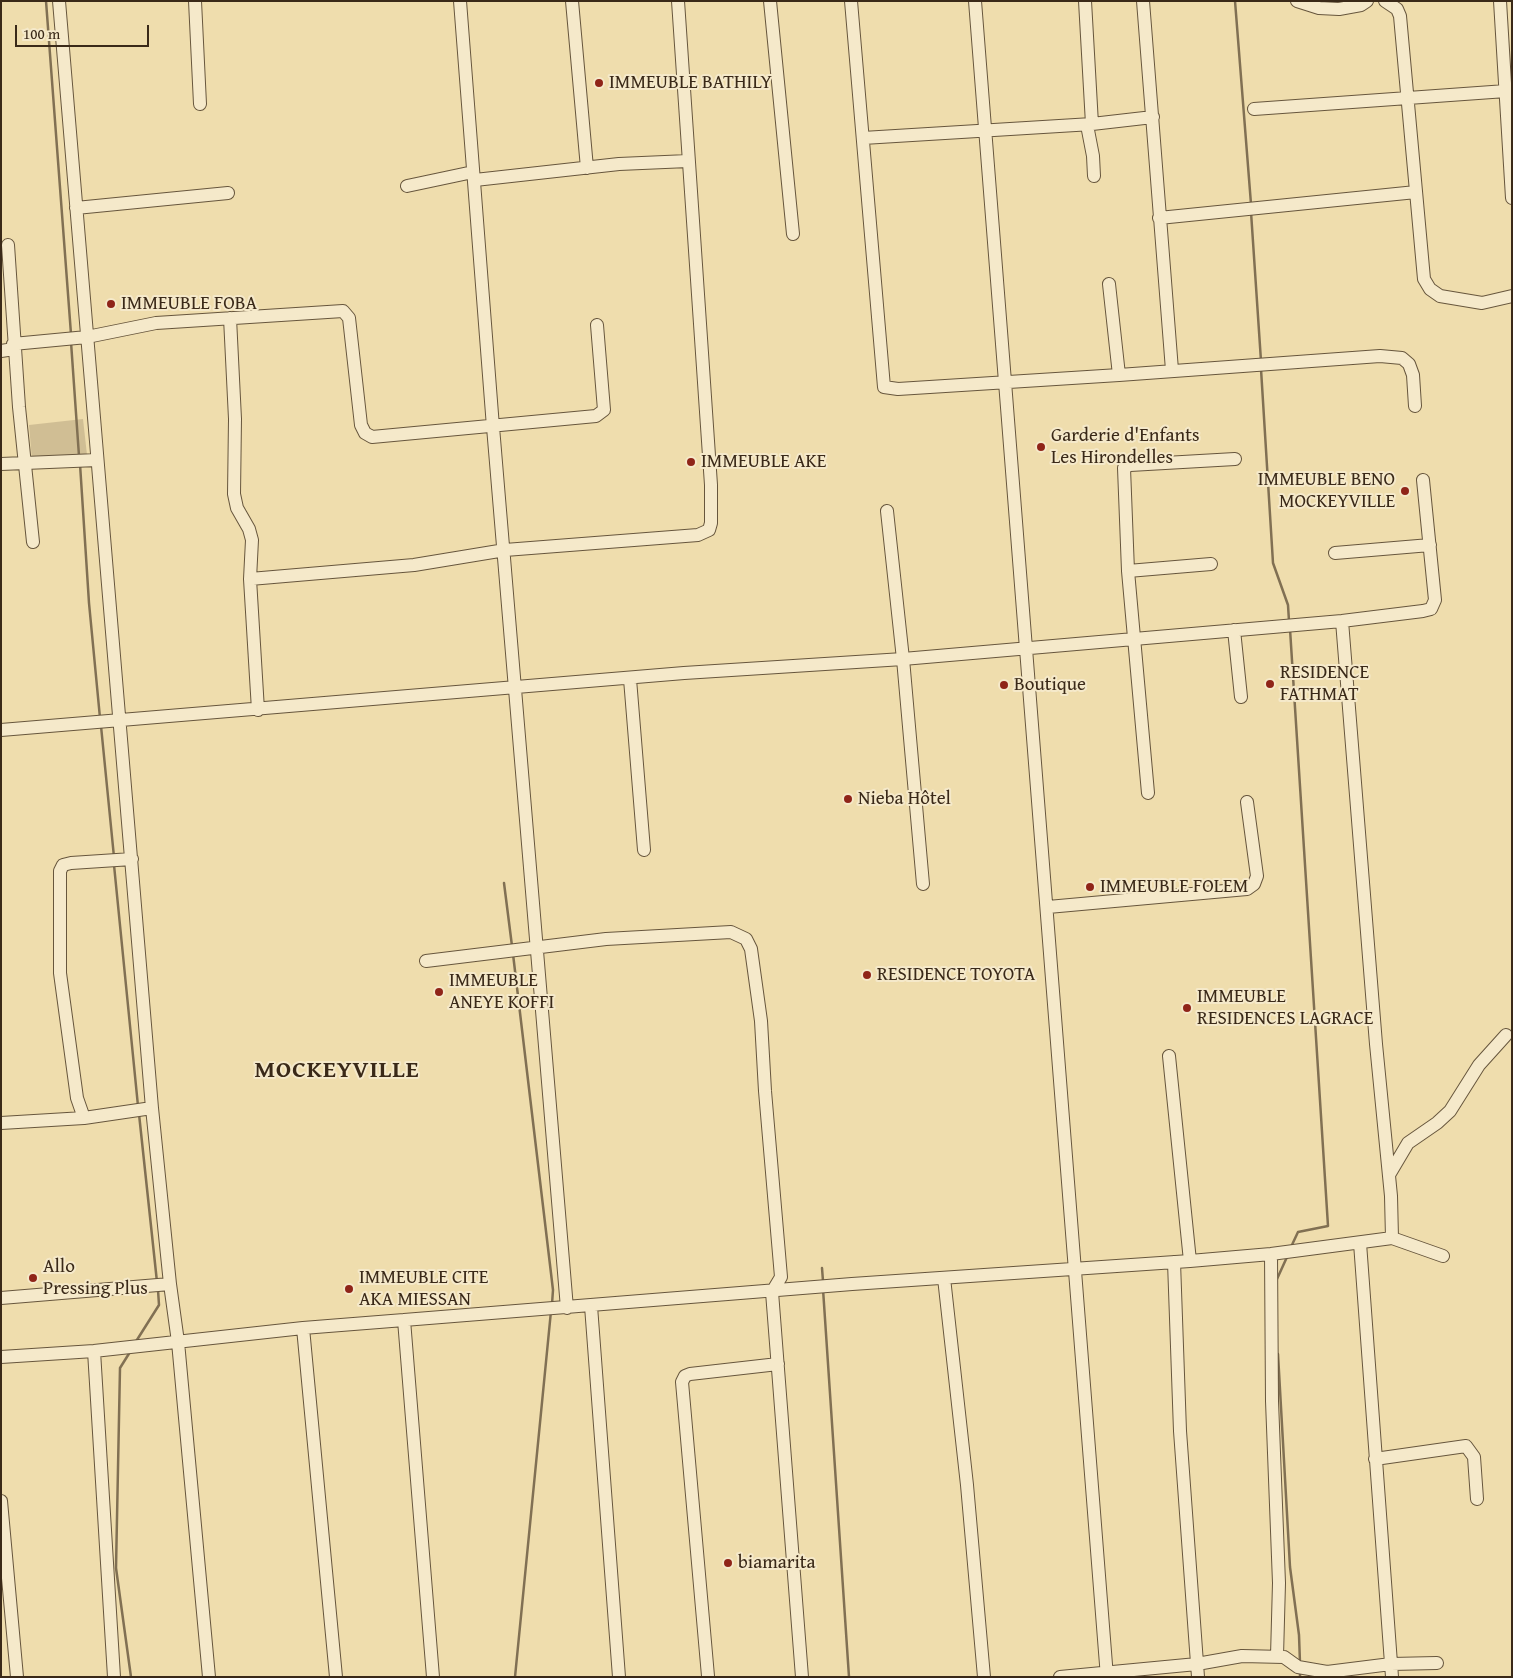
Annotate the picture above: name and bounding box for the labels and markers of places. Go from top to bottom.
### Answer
place label: IMMEUBLE BATHILY [609,72,772,94]
marker: IMMEUBLE BATHILY [593,77,605,89]
place label: IMMEUBLE FOBA [121,293,257,315]
marker: IMMEUBLE FOBA [105,298,117,310]
place label: Garderie d'Enfants Les Hirondelles [1051,425,1199,469]
marker: Garderie d'Enfants Les Hirondelles [1035,441,1047,453]
place label: IMMEUBLE AKE [701,451,826,473]
marker: IMMEUBLE AKE [685,456,697,468]
place label: IMMEUBLE BENO MOCKEYVILLE [1258,469,1395,513]
marker: IMMEUBLE BENO MOCKEYVILLE [1399,485,1411,497]
place label: RESIDENCE FATHMAT [1280,662,1369,706]
place label: Boutique [1014,674,1086,696]
marker: RESIDENCE FATHMAT [1264,678,1276,690]
marker: Boutique [998,679,1010,691]
place label: Nieba Hôtel [858,788,951,810]
marker: Nieba Hôtel [842,793,854,805]
place label: IMMEUBLE FOLEM [1100,876,1248,898]
marker: IMMEUBLE FOLEM [1084,881,1096,893]
place label: RESIDENCE TOYOTA [877,964,1035,986]
marker: RESIDENCE TOYOTA [861,969,873,981]
place label: IMMEUBLE ANEYE KOFFI [449,970,554,1014]
marker: IMMEUBLE ANEYE KOFFI [433,986,445,998]
place label: IMMEUBLE RESIDENCES LAGRACE [1197,986,1373,1030]
marker: IMMEUBLE RESIDENCES LAGRACE [1181,1002,1193,1014]
place label: Allo Pressing Plus [43,1256,148,1300]
place label: IMMEUBLE CITE AKA MIESSAN [359,1267,488,1311]
marker: Allo Pressing Plus [27,1272,39,1284]
marker: IMMEUBLE CITE AKA MIESSAN [343,1283,355,1295]
place label: biamarita [738,1552,816,1574]
marker: biamarita [722,1557,734,1569]

